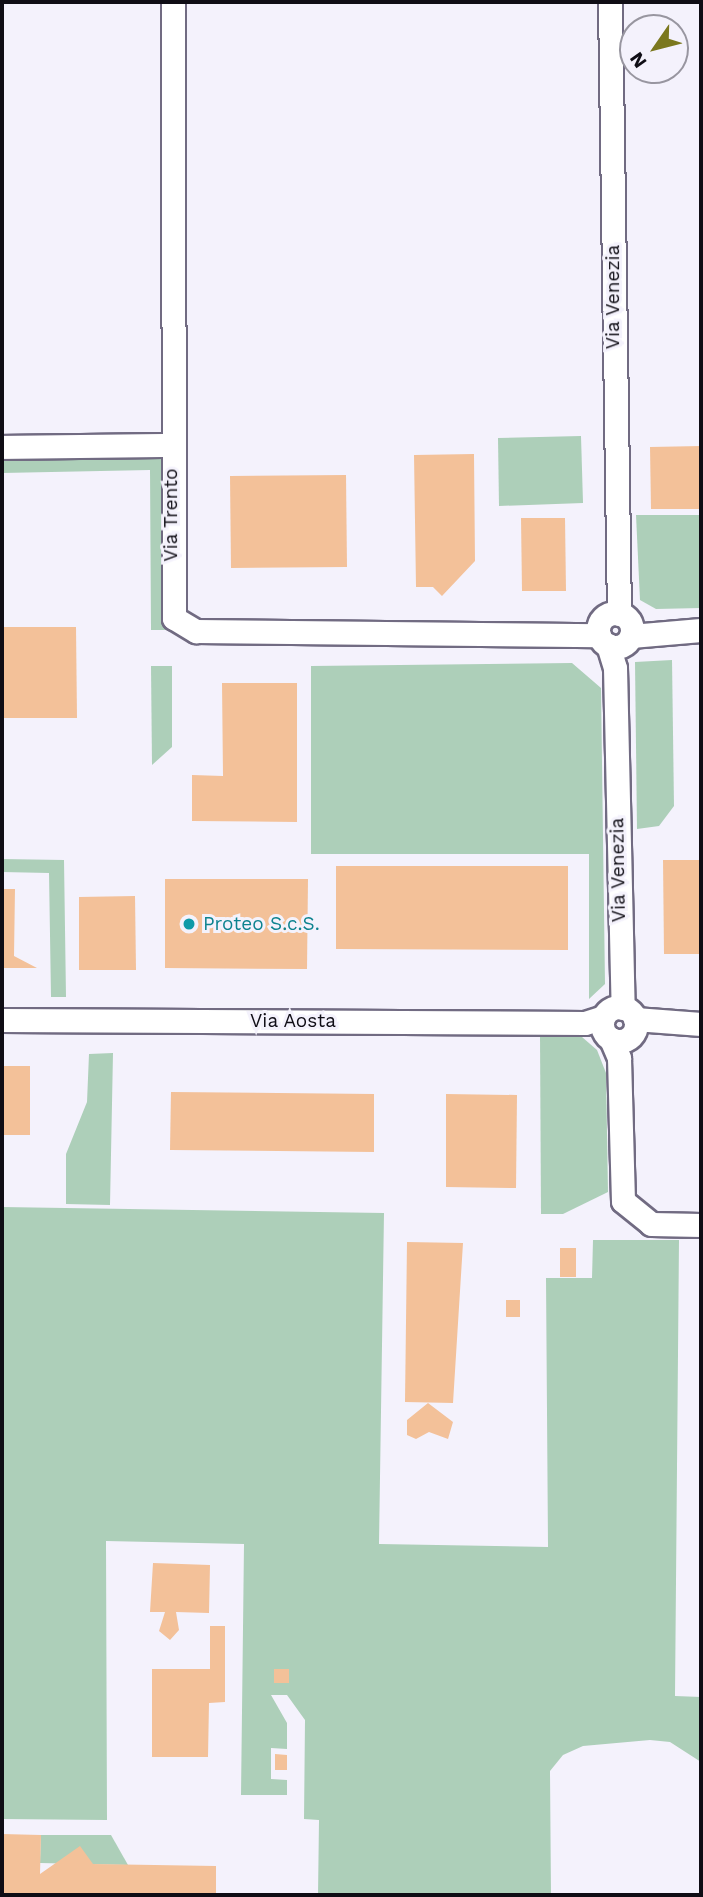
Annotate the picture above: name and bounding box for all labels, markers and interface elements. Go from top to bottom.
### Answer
north arrow [619,14,689,84]
text: N [625,48,651,73]
street label: Via Venezia [602,244,624,350]
street label: Via Trento [160,468,182,562]
street label: Via Venezia [606,817,630,923]
place label: Proteo S.c.S. [203,913,320,935]
marker: Proteo S.c.S. [181,916,197,932]
street label: Via Aosta [249,1010,337,1032]

